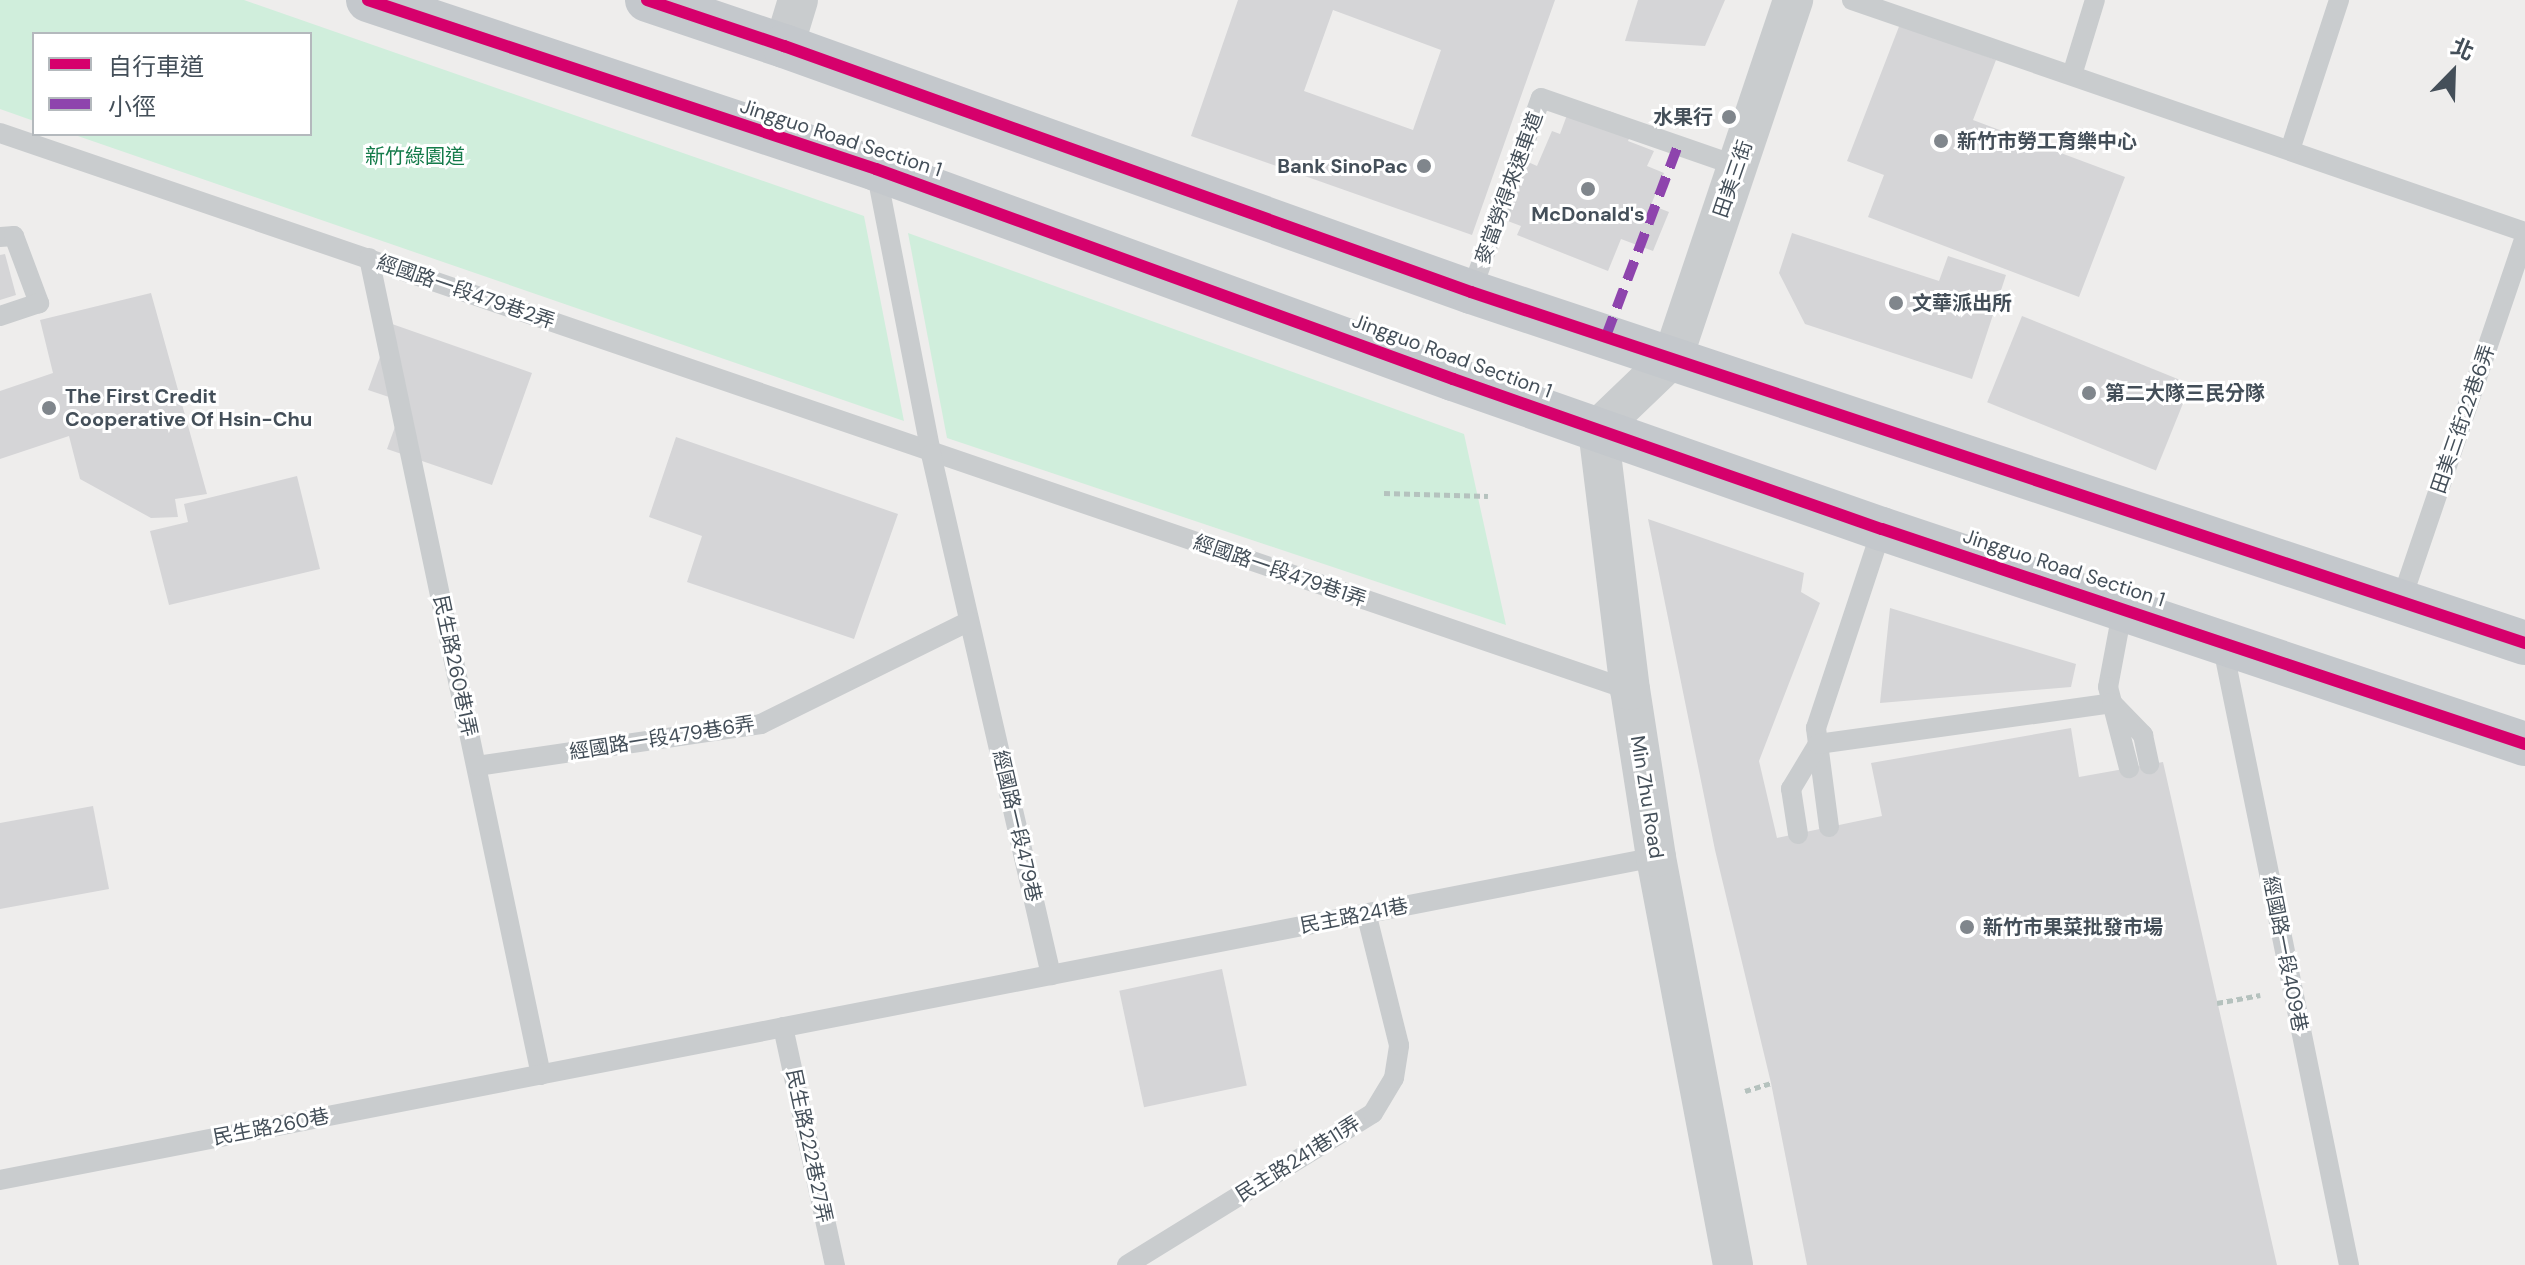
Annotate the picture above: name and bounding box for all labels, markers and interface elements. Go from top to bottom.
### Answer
legend [32,32,312,136]
north arrow [2413,32,2493,112]
text: 北 [2447,32,2478,67]
text: 自行車道 [108,51,204,82]
text: 小徑 [108,91,156,122]
street label: Jingguo Road Section 1 [737,94,945,182]
place label: 水果行 [1653,105,1713,129]
marker: 水果行 [1720,108,1738,126]
street label: 麥當勞得來速車道 [1470,109,1548,267]
place label: 新竹市勞工育樂中心 [1957,129,2137,153]
marker: 新竹市勞工育樂中心 [1932,132,1950,150]
street label: 田美三街 [1709,137,1757,221]
park label: 新竹綠園道 [365,144,465,168]
place label: Bank SinoPac [1277,154,1408,178]
marker: Bank SinoPac [1415,157,1433,175]
marker: McDonald's [1579,180,1597,198]
place label: McDonald's [1531,202,1645,226]
street label: 經國路一段479巷2弄 [374,250,558,334]
place label: 文華派出所 [1912,291,2012,315]
marker: 文華派出所 [1887,294,1905,312]
street label: Jingguo Road Section 1 [1349,309,1555,403]
street label: 田美三街22巷6弄 [2426,342,2500,496]
place label: 第二大隊三民分隊 [2105,381,2265,405]
place label: The First Credit Cooperative Of Hsin-Chu [65,384,312,431]
marker: 第二大隊三民分隊 [2080,384,2098,402]
marker: The First Credit Cooperative Of Hsin-Chu [40,399,58,417]
street label: Jingguo Road Section 1 [1960,524,2168,612]
street label: 經國路一段479巷1弄 [1190,530,1370,612]
street label: 民生路260巷1弄 [428,593,482,739]
street label: 經國路一段479巷6弄 [568,711,756,765]
street label: Min Zhu Road [1625,734,1669,860]
street label: 經國路一段479巷 [988,748,1046,904]
street label: 經國路一段409巷 [2258,874,2312,1034]
street label: 民主路241巷 [1298,894,1410,938]
place label: 新竹市果菜批發市場 [1983,915,2163,939]
marker: 新竹市果菜批發市場 [1958,918,1976,936]
street label: 民生路222巷27弄 [781,1067,837,1225]
street label: 民生路260巷 [211,1104,331,1150]
street label: 民主路241巷11弄 [1231,1111,1365,1207]

